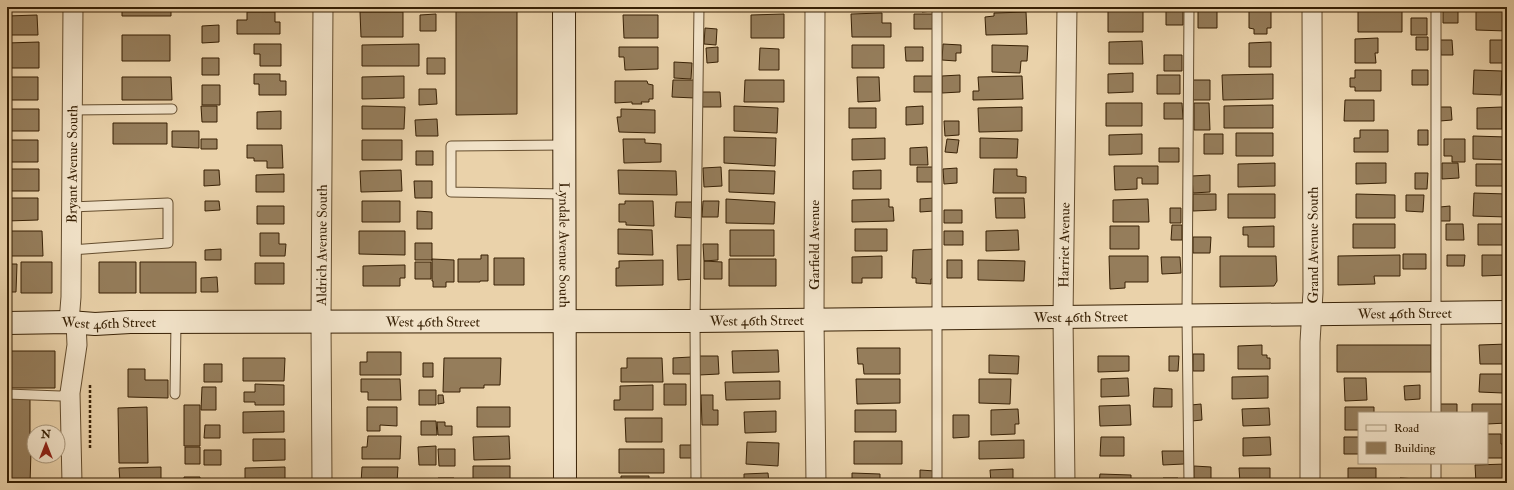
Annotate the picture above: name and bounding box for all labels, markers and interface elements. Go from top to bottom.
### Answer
street label: Bryant Avenue South [64,104,82,223]
street label: Lyndale Avenue South [554,182,573,308]
street label: Aldrich Avenue South [313,184,331,307]
street label: Grand Avenue South [1304,186,1322,304]
street label: Garfield Avenue [806,200,823,290]
street label: Harriet Avenue [1055,202,1073,288]
street label: West 46th Street [1357,305,1453,323]
street label: West 46th Street [1033,308,1129,326]
street label: West 46th Street [709,312,805,330]
street label: West 46th Street [385,313,481,331]
street label: West 46th Street [61,314,157,333]
legend [1358,412,1488,464]
text: Road [1394,421,1419,436]
north arrow [26,424,66,464]
text: N [40,428,52,441]
text: Building [1394,441,1437,456]

